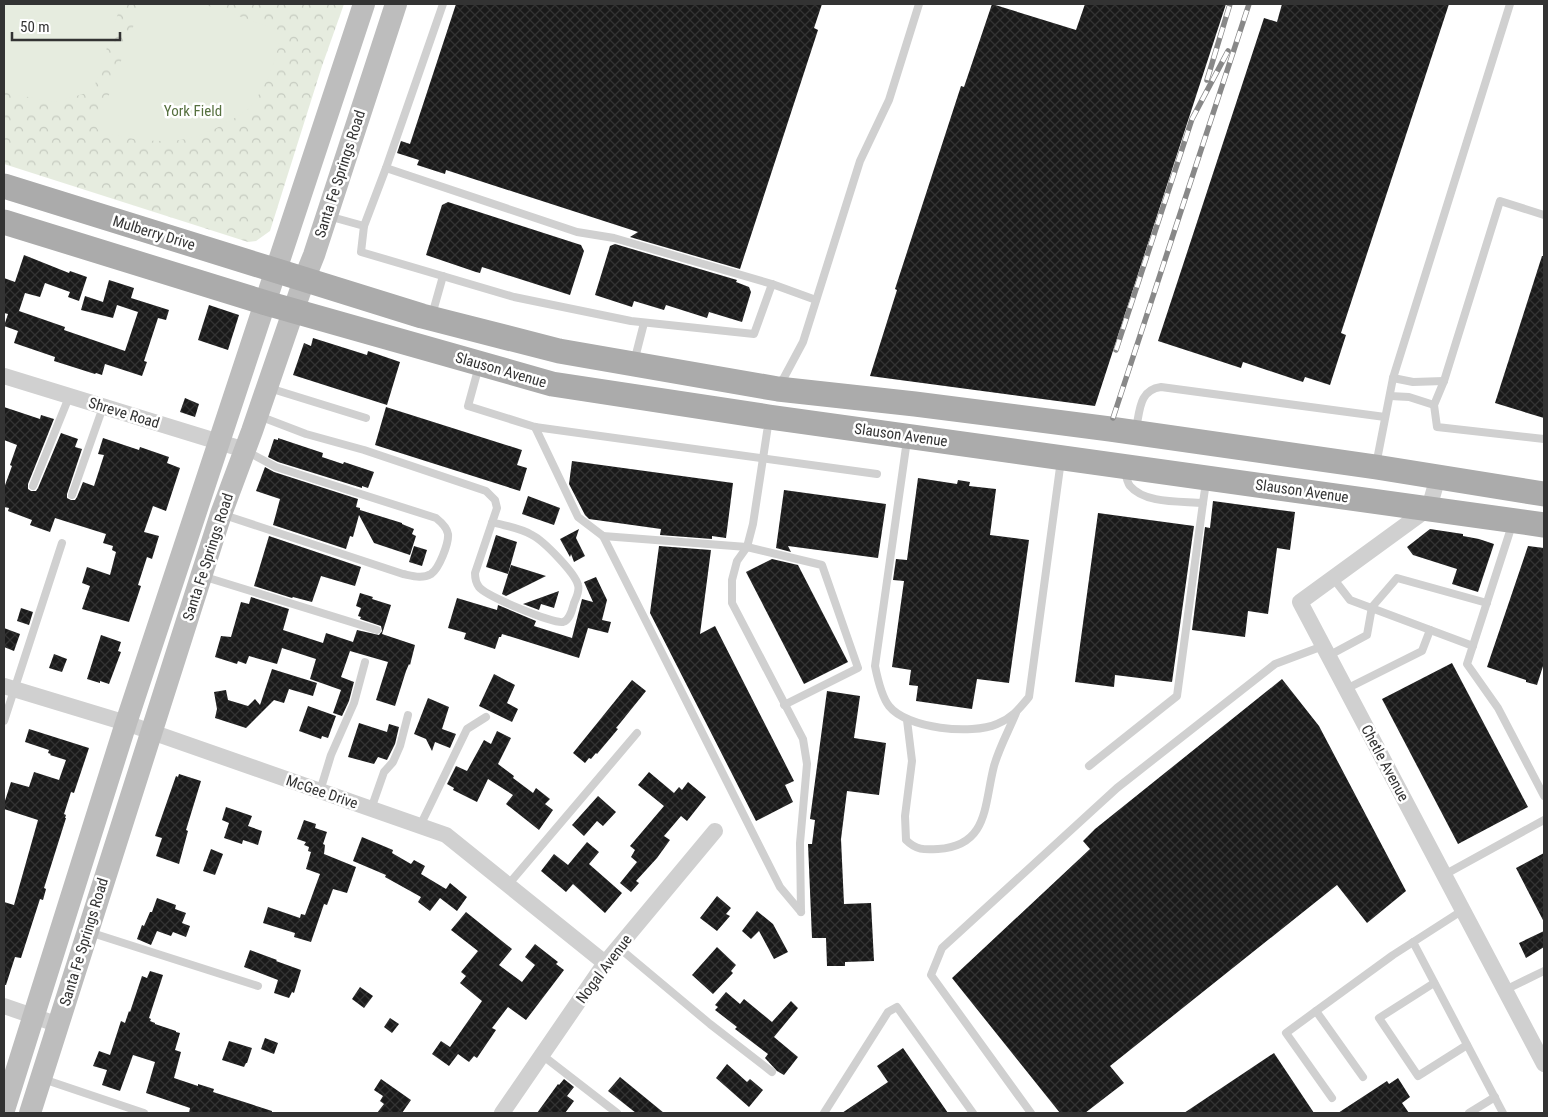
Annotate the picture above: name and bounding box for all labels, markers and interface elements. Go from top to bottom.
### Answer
scale bar [12,10,120,42]
text: 50 m [20,18,50,36]
park label: York Field [164,102,222,120]
street label: Santa Fe Springs Road [311,108,369,240]
street label: Mulberry Drive [111,212,197,254]
street label: Slauson Avenue [453,348,549,392]
street label: Shreve Road [86,394,162,432]
street label: Slauson Avenue [853,420,949,450]
street label: Slauson Avenue [1254,476,1350,506]
street label: Santa Fe Springs Road [179,491,237,623]
street label: Chetle Avenue [1357,722,1413,804]
street label: McGee Drive [284,771,360,813]
street label: Santa Fe Springs Road [56,876,112,1008]
street label: Nogal Avenue [572,931,636,1007]

